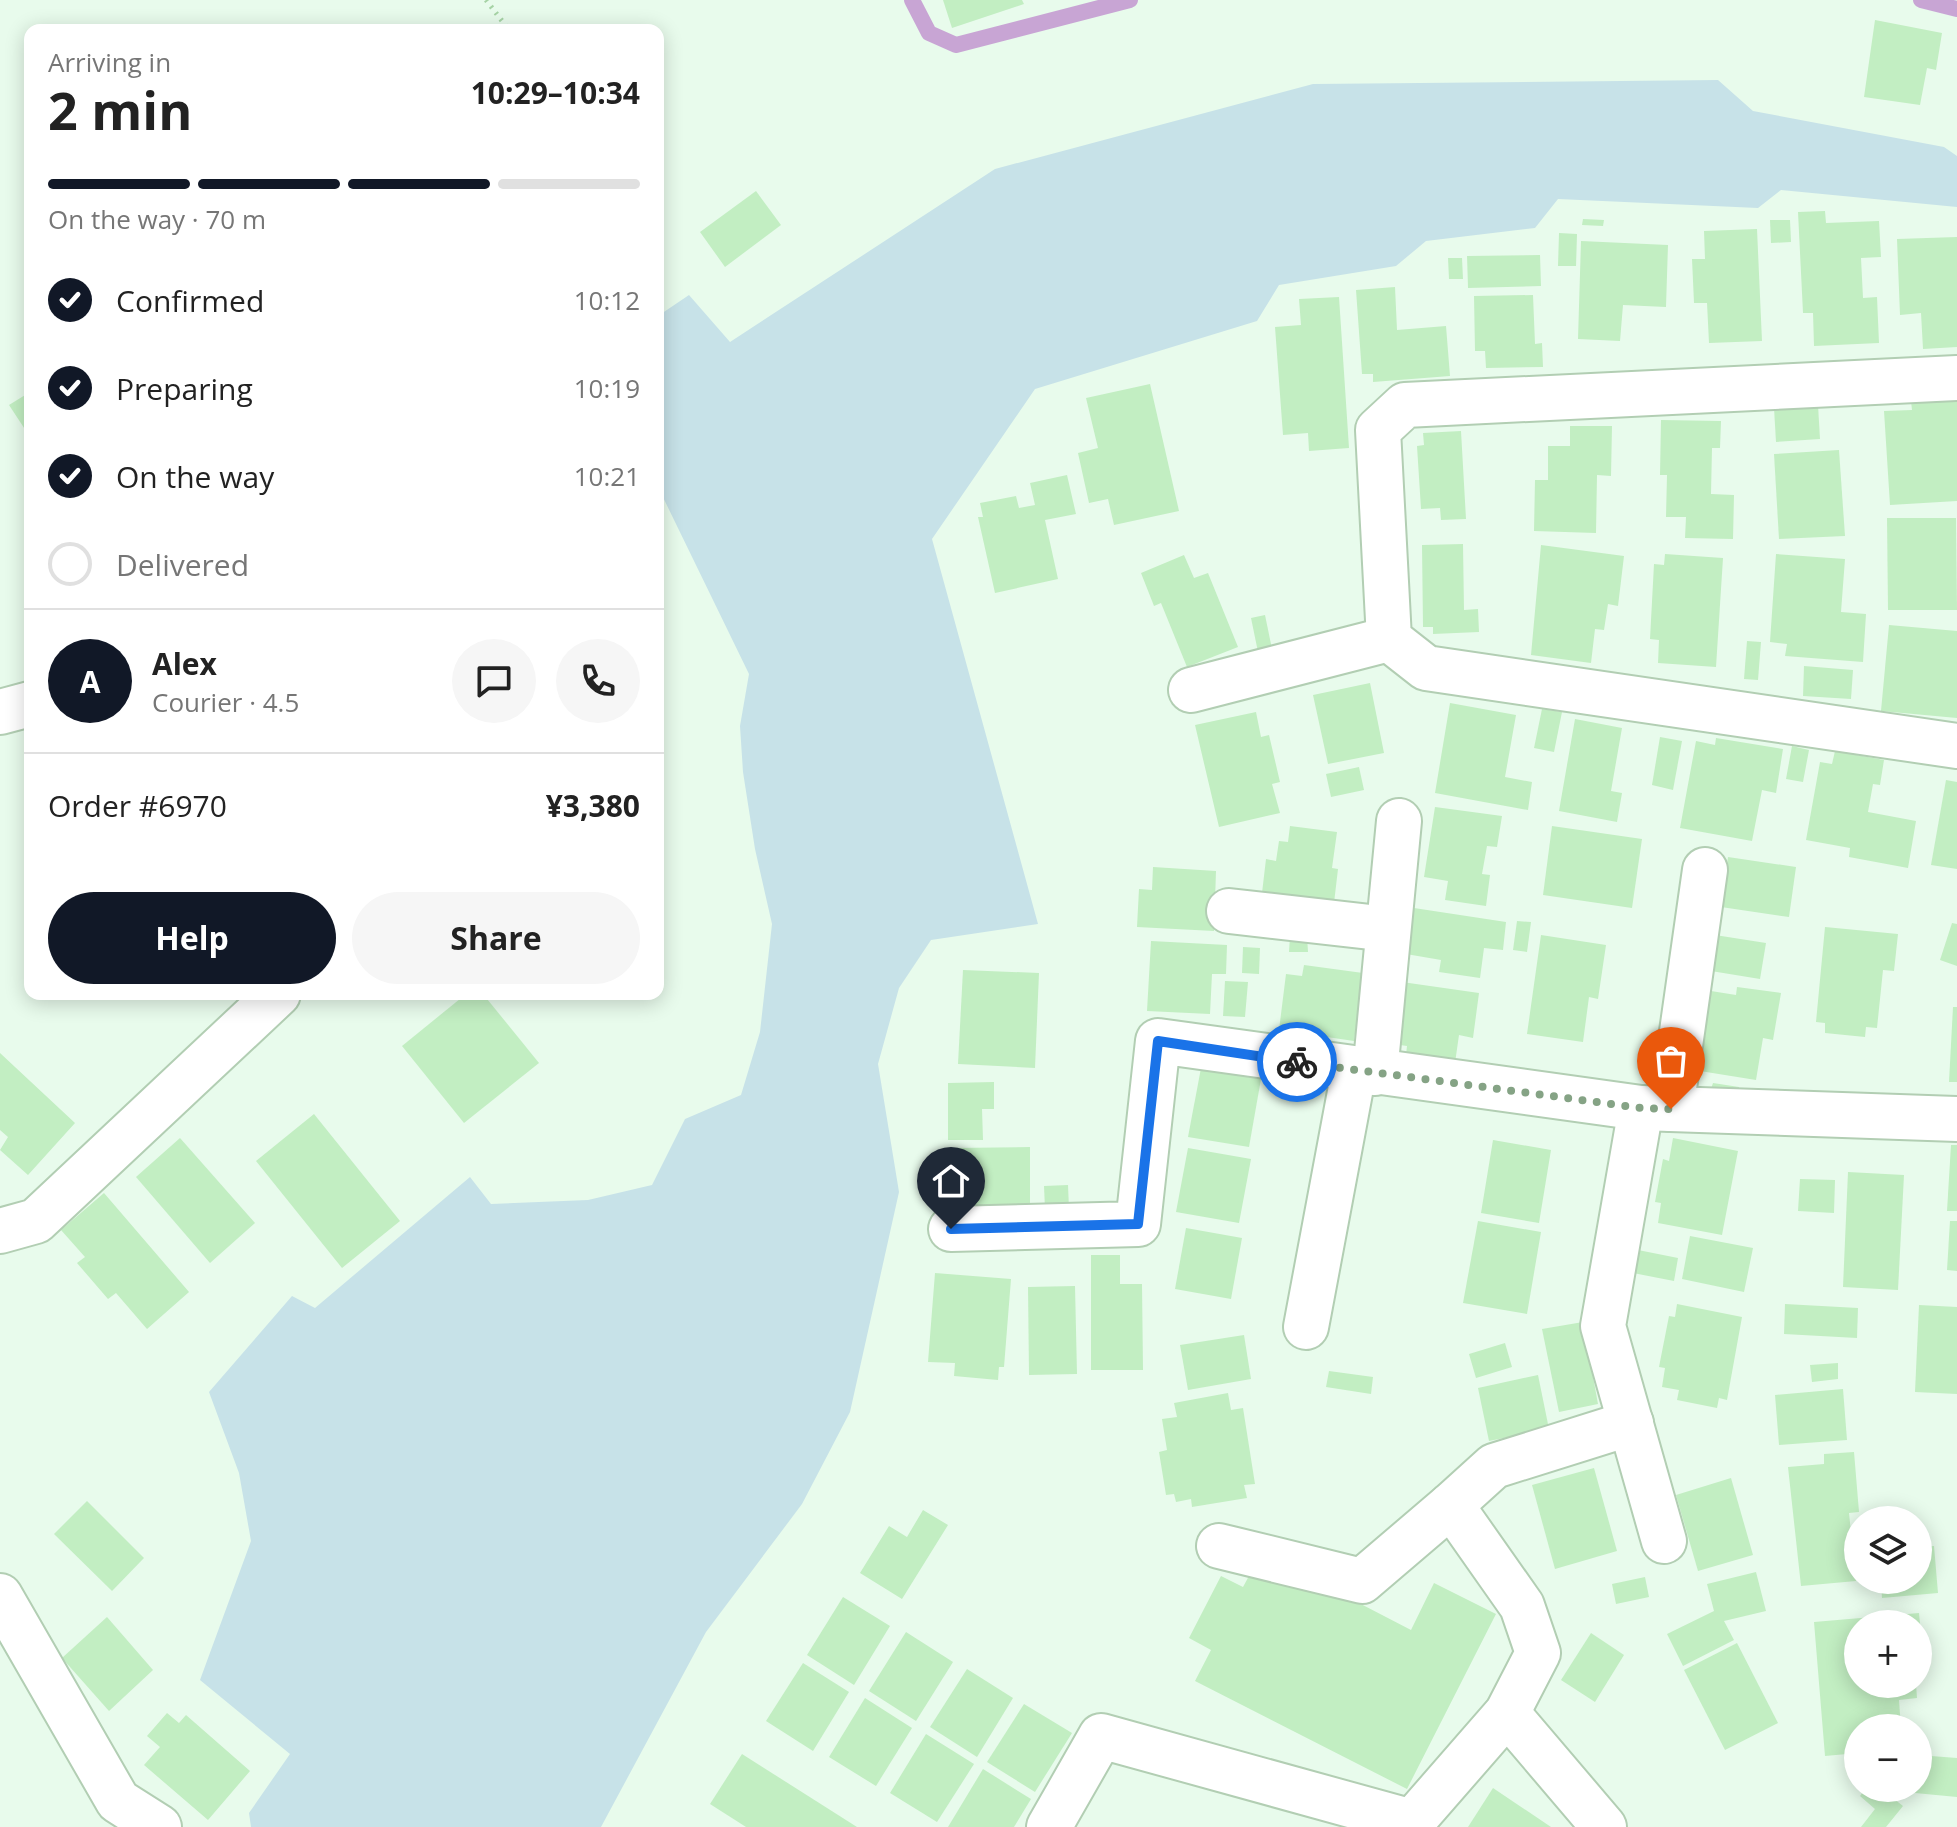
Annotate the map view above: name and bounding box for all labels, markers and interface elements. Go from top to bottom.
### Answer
text: Arriving in [48,44,171,80]
text: 10:29–10:34 [471,72,640,113]
text: 2 min [48,74,192,145]
text: On the way · 70 m [48,201,266,237]
icon: check [48,278,92,322]
text: Confirmed [116,280,264,321]
text: 10:12 [574,282,640,318]
icon: check [48,366,92,410]
text: Preparing [116,368,253,409]
text: 10:19 [574,370,640,406]
icon: check [48,454,92,498]
text: On the way [116,456,274,497]
text: 10:21 [574,458,640,494]
text: Delivered [116,544,249,585]
button: chat [452,639,536,723]
button: phone [556,639,640,723]
text: Alex [152,643,217,684]
text: A [80,661,100,702]
text: Courier · 4.5 [152,684,299,720]
text: Order #6970 [48,785,227,826]
text: ¥3,380 [546,785,640,826]
button: Help [48,892,336,984]
button: Share [352,892,640,984]
courier [1257,1022,1337,1102]
pin [1637,1027,1705,1109]
icon: bag [1649,1039,1693,1083]
icon: bike [1275,1040,1319,1084]
pin [917,1147,985,1229]
icon: home [929,1159,973,1203]
map controls [1844,1506,1932,1802]
button: layers [1844,1506,1932,1594]
button: + [1844,1610,1932,1698]
button: − [1844,1714,1932,1802]

